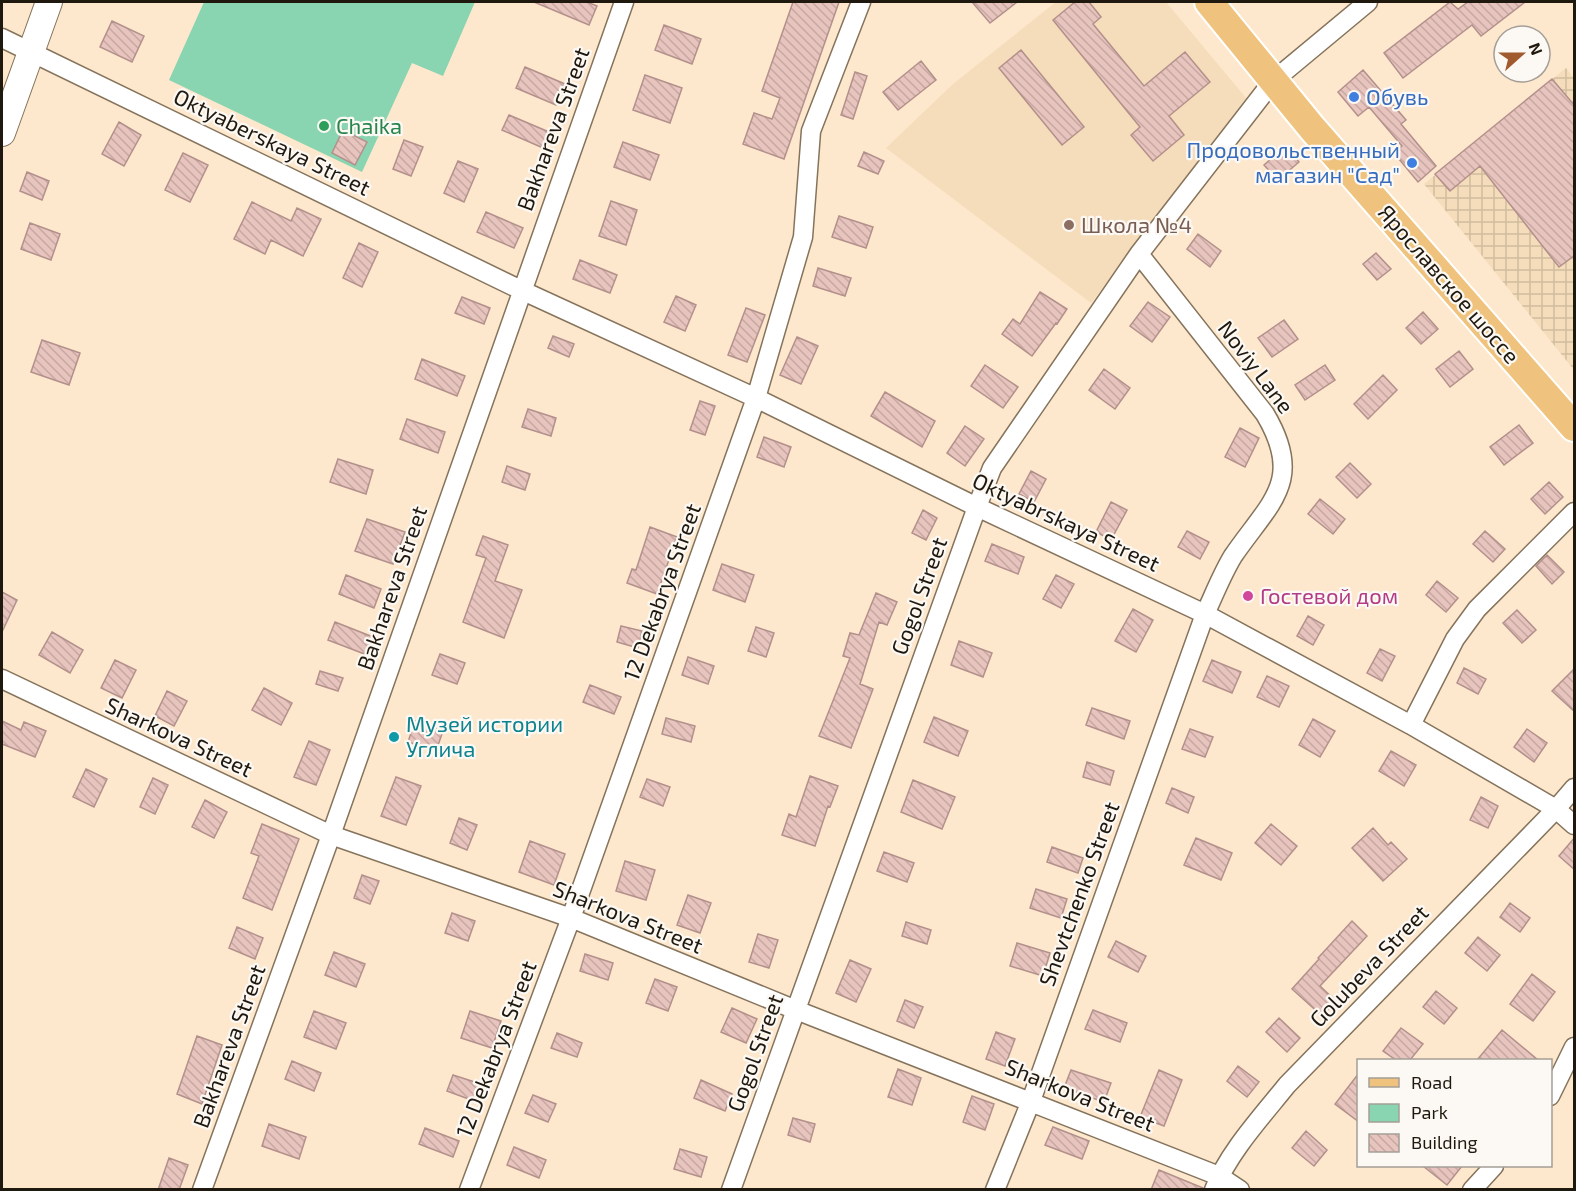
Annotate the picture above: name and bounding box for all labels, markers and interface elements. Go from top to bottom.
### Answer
north arrow [1492,24,1552,84]
text: N [1526,40,1547,57]
street label: Bakhareva Street [510,44,594,214]
street label: Oktyaberskaya Street [170,82,375,200]
place label: Обувь [1366,83,1428,110]
marker: Обувь [1347,90,1361,104]
place label: Chaika [336,112,402,138]
marker: Chaika [317,119,331,133]
place label: Продовольственный магазин "Сад" [1186,136,1400,187]
marker: Продовольственный магазин "Сад" [1405,156,1419,170]
street label: Ярославское шоссе [1374,199,1526,368]
place label: Школа №4 [1081,211,1192,237]
marker: Школа №4 [1062,218,1076,232]
street label: Noviy Lane [1214,315,1300,418]
street label: Oktyabrskaya Street [969,466,1164,576]
street label: 12 Dekabrya Street [617,499,705,684]
street label: Bakhareva Street [351,502,431,673]
street label: Gogol Street [885,533,951,658]
place label: Гостевой дом [1260,582,1398,608]
marker: Гостевой дом [1241,589,1255,603]
street label: Sharkova Street [102,691,257,781]
place label: Музей истории Углича [406,710,563,761]
marker: Музей истории Углича [387,730,401,744]
street label: Shevtchenko Street [1033,798,1124,989]
street label: Sharkova Street [550,874,707,958]
street label: Golubeva Street [1304,899,1433,1032]
street label: 12 Dekabrya Street [449,957,541,1140]
street label: Bakhareva Street [186,961,270,1131]
street label: Gogol Street [721,990,787,1115]
street label: Sharkova Street [1002,1052,1159,1136]
legend [1357,1059,1552,1167]
text: Road [1411,1071,1452,1093]
text: Park [1411,1101,1448,1123]
text: Building [1411,1131,1478,1153]

